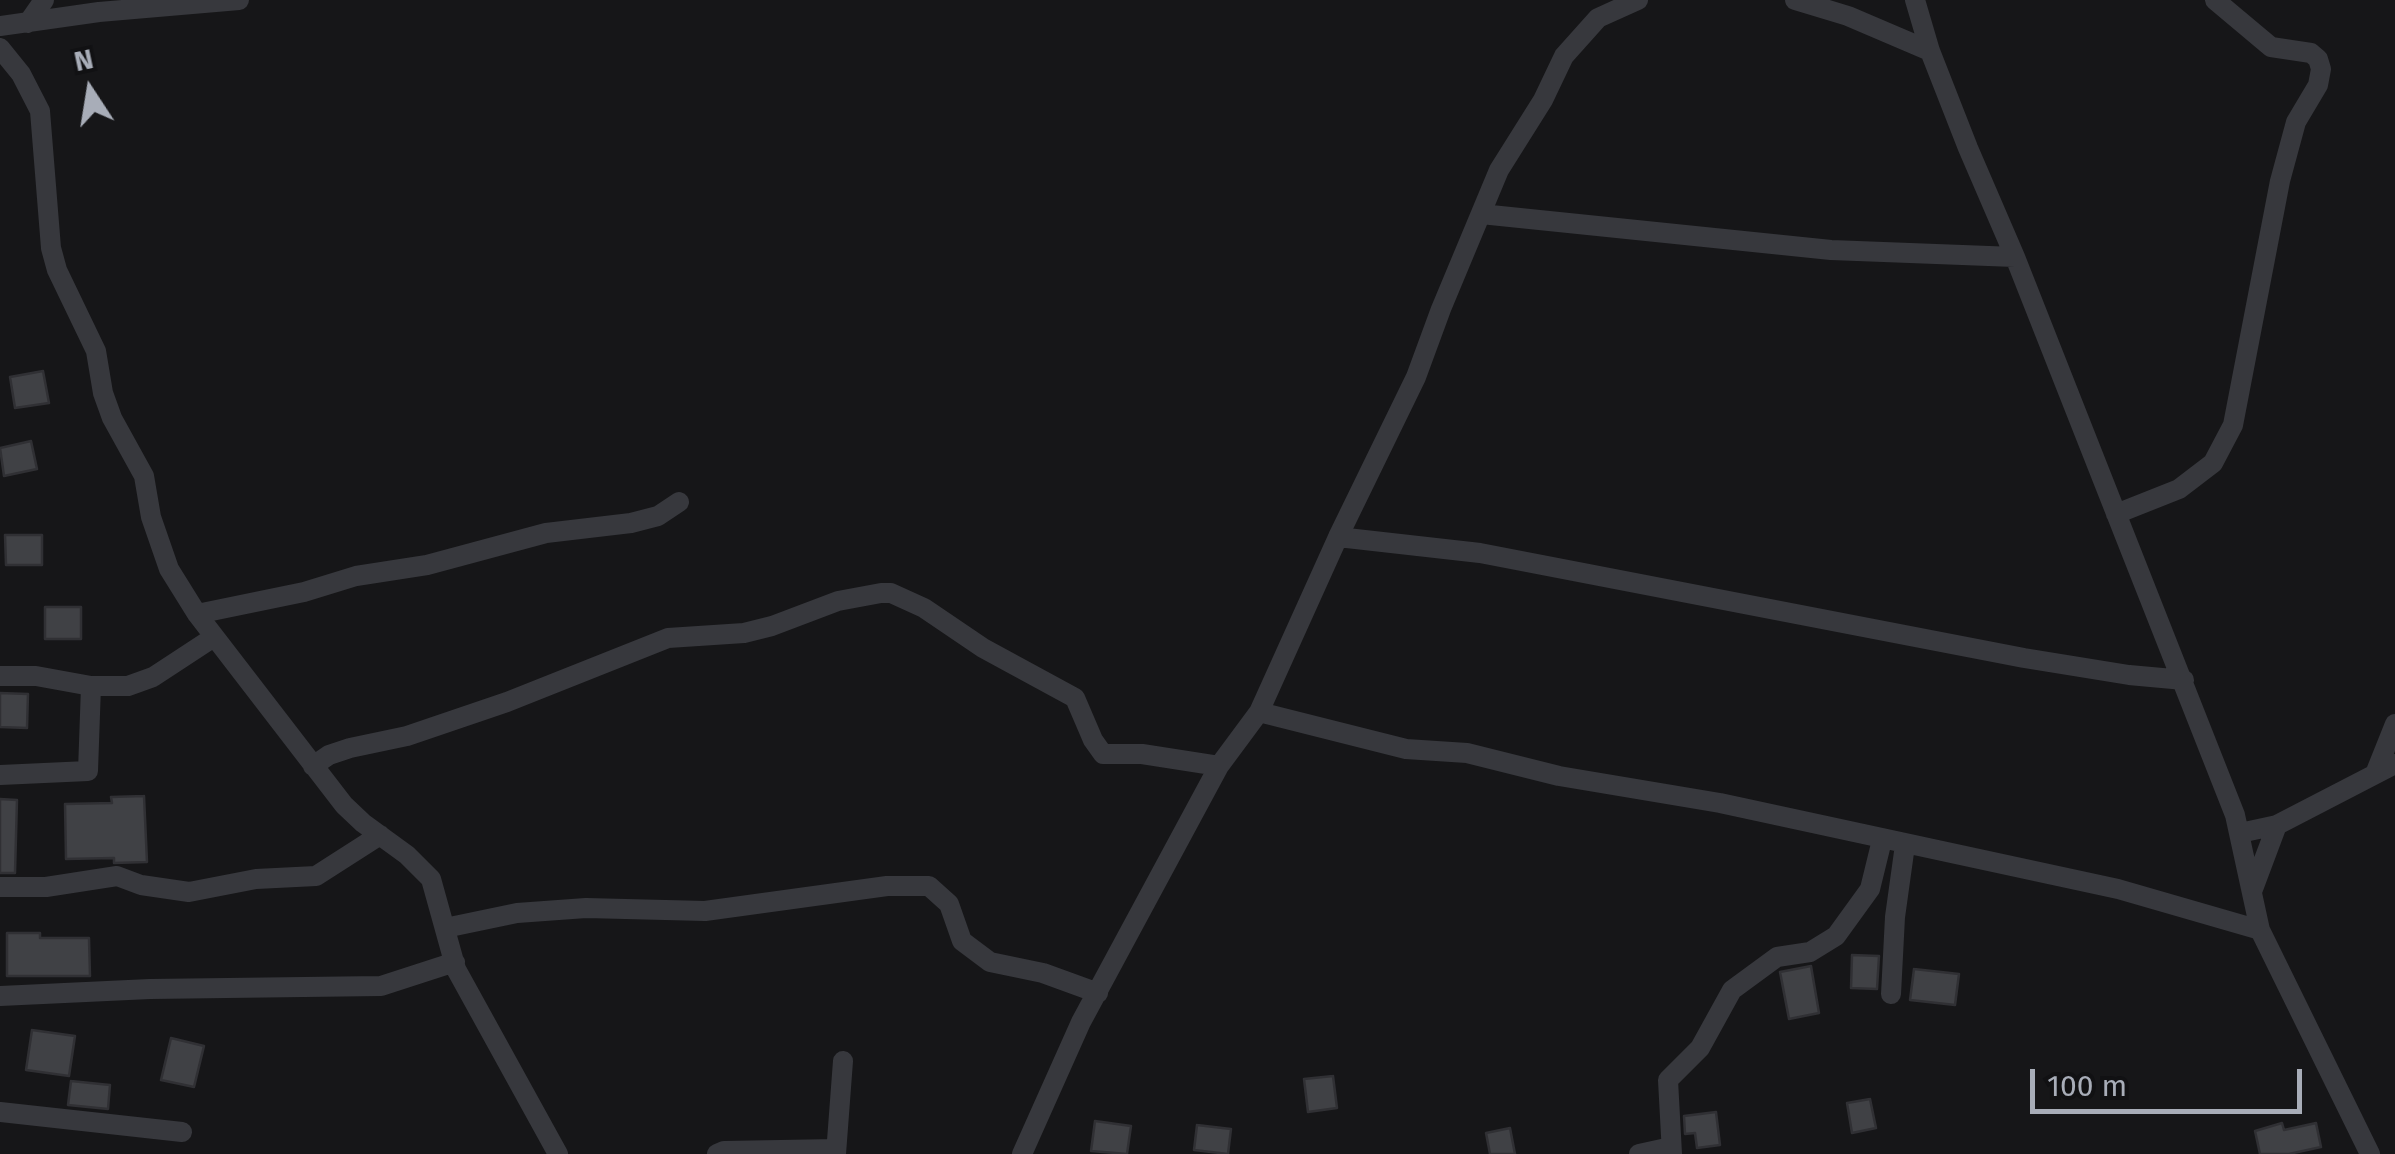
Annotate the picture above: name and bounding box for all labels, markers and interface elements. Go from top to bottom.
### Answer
north arrow [40,40,140,140]
text: N [71,42,96,78]
scale bar [2035,1049,2308,1111]
text: 100 m [2047,1068,2127,1104]

